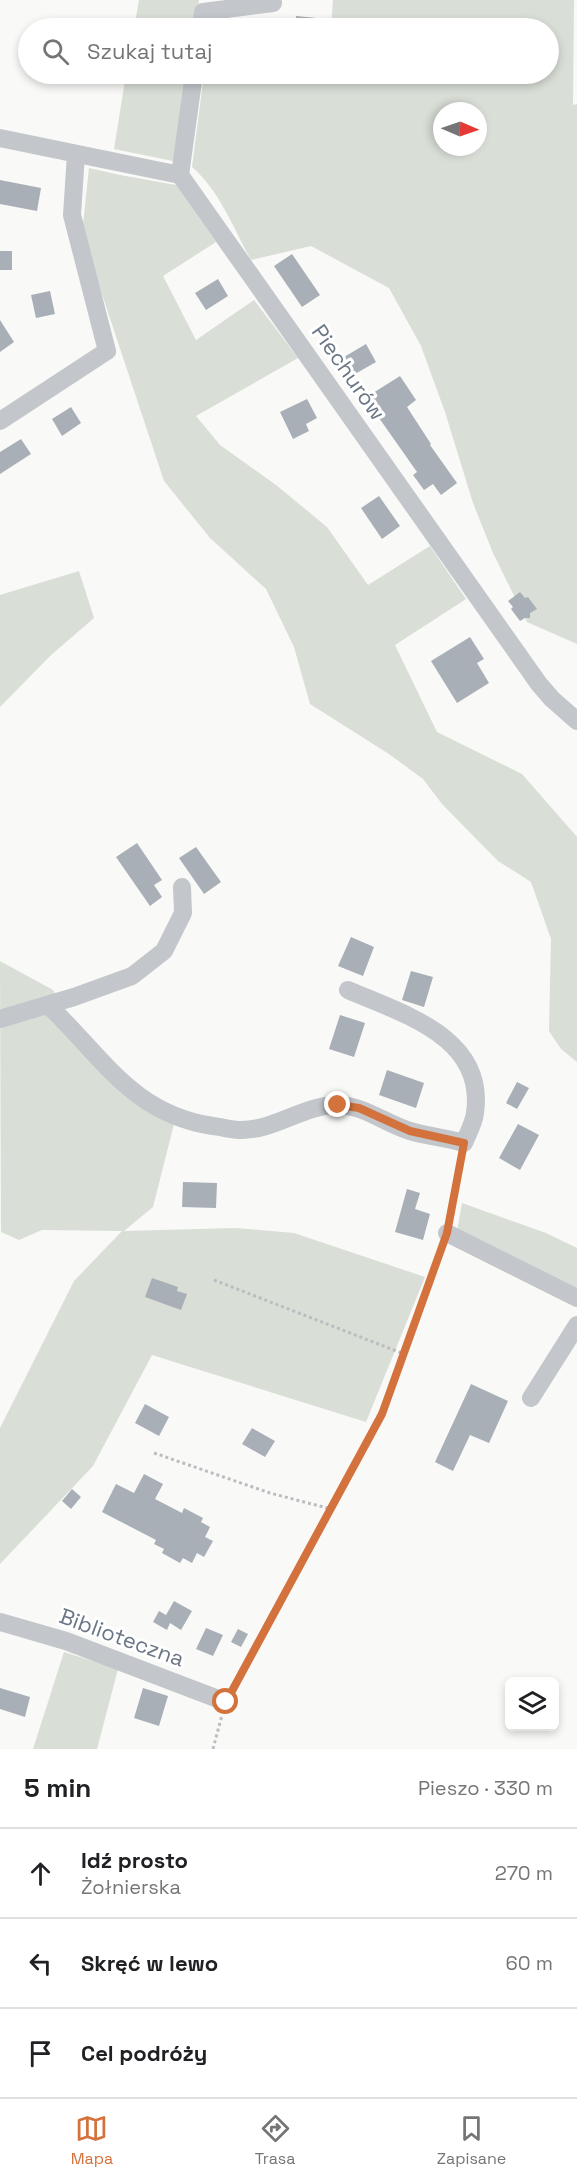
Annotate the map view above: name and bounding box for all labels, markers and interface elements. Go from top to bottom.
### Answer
search box [18,18,559,84]
icon: search [39,35,72,68]
text: Szukaj tutaj [87,37,212,65]
north arrow [433,102,487,156]
street label: Piechurów [306,319,392,425]
route end [324,1091,350,1117]
street label: Biblioteczna [56,1601,189,1673]
map controls [505,1677,559,1731]
button: layers [505,1677,559,1731]
route start [212,1688,238,1714]
text: 5 min [24,1771,91,1805]
text: Pieszo · 330 m [418,1775,553,1801]
text: Idź prosto [81,1846,188,1874]
icon: ahead [24,1857,57,1890]
text: 270 m [495,1860,553,1886]
text: Żołnierska [81,1874,181,1900]
icon: left [24,1947,57,1980]
text: Skręć w lewo [81,1949,218,1977]
text: 60 m [506,1950,553,1976]
icon: arrive [24,2037,57,2070]
text: Cel podróży [81,2039,207,2067]
tab: Mapa [71,2112,113,2169]
tab: Trasa [255,2112,295,2169]
tab: Zapisane [437,2112,506,2169]

